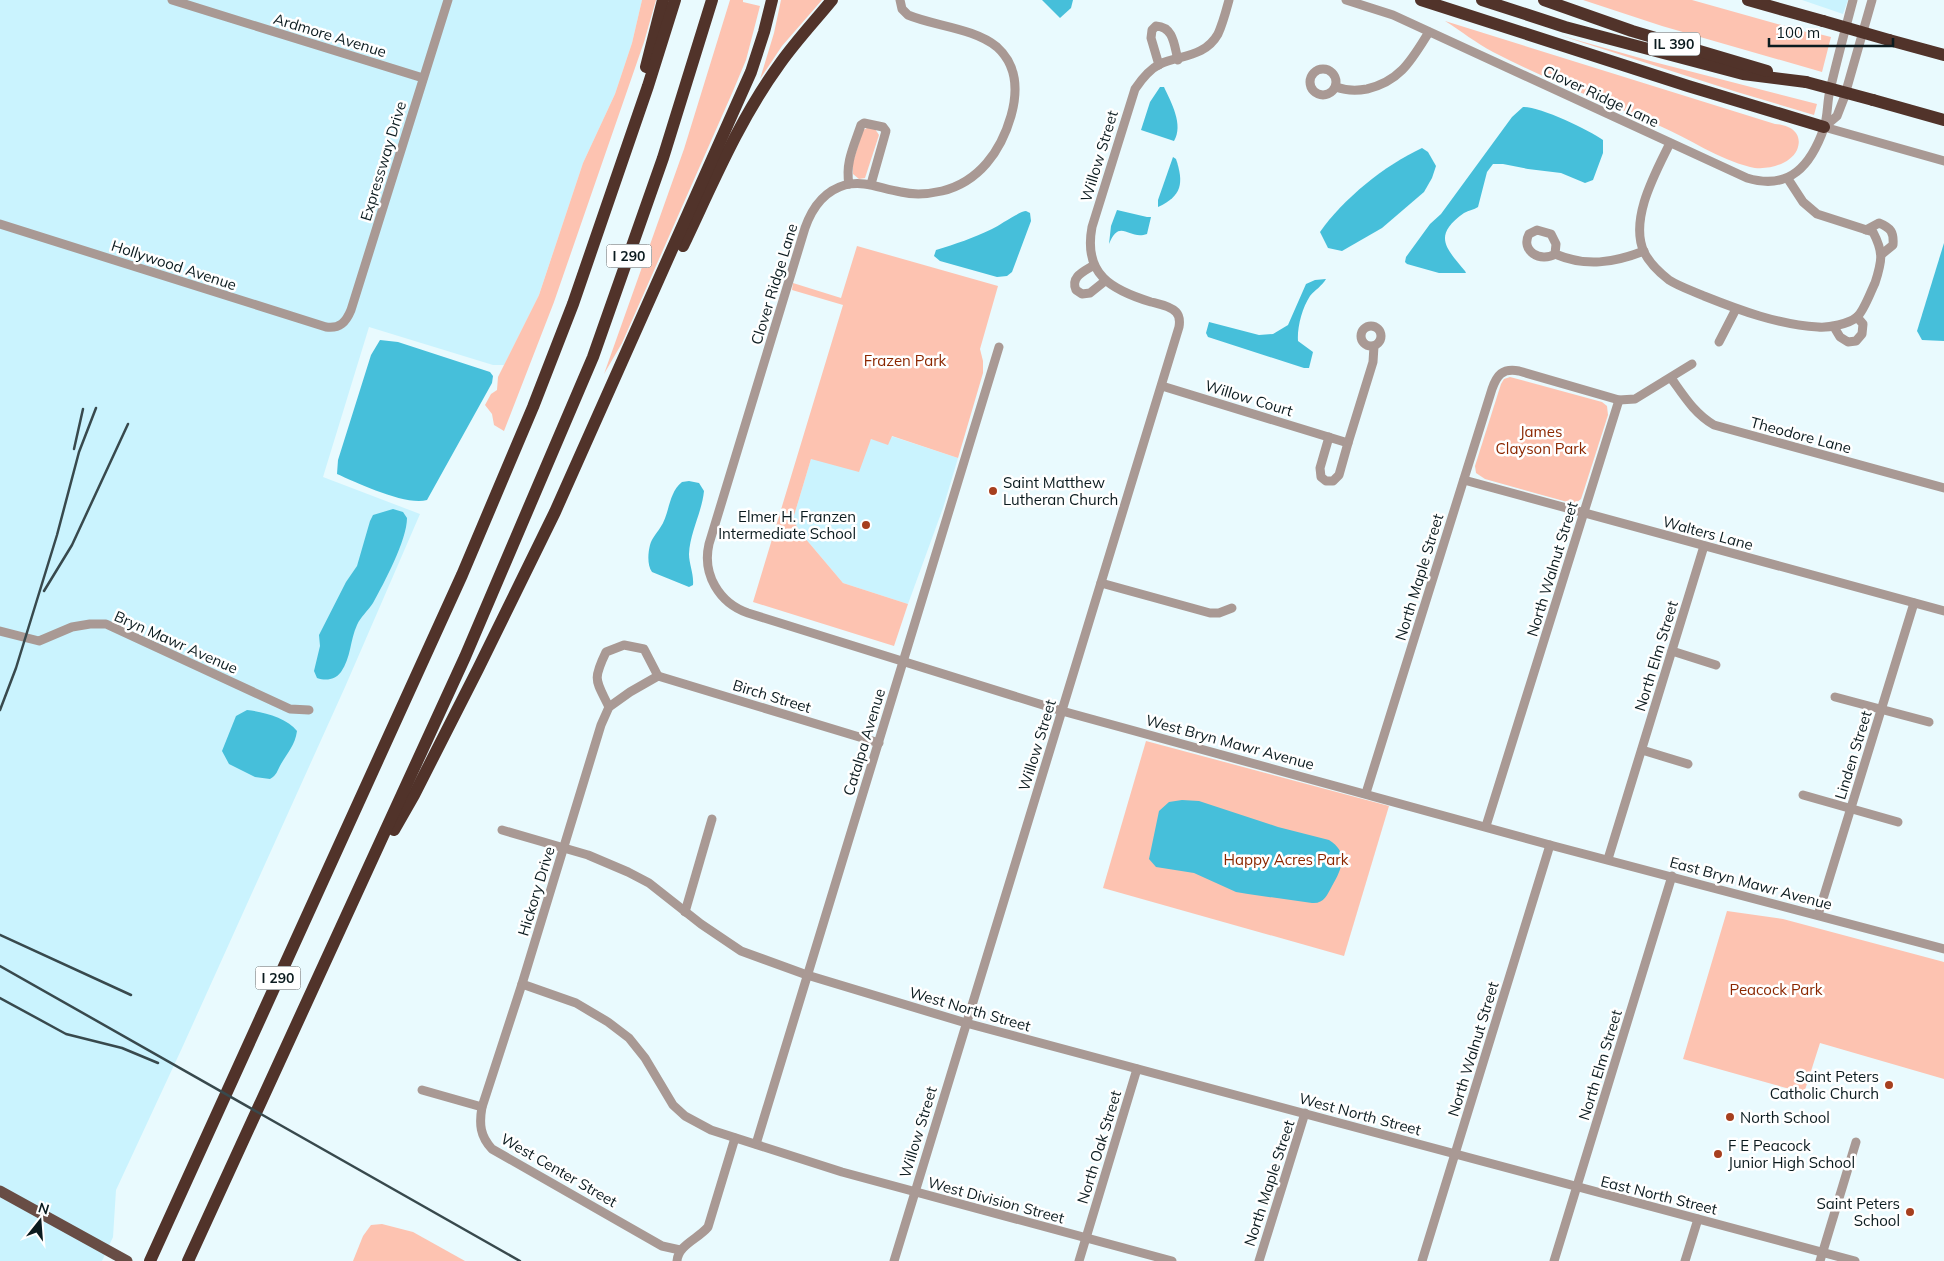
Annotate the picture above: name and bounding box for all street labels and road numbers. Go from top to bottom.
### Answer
street label: Ardmore Avenue [271,9,389,61]
road number: IL 390 [1648,33,1700,56]
street label: Clover Ridge Lane [1540,61,1662,131]
street label: Expressway Drive [356,99,410,223]
street label: Willow Street [1076,108,1122,204]
street label: Clover Ridge Lane [747,221,801,347]
street label: Hollywood Avenue [109,236,239,294]
road number: I 290 [606,245,652,268]
street label: Willow Court [1203,376,1295,420]
street label: Theodore Lane [1748,412,1854,458]
street label: North Walnut Street [1522,499,1582,639]
street label: North Maple Street [1391,511,1447,643]
street label: Walters Lane [1661,512,1755,554]
street label: North Elm Street [1630,598,1682,714]
street label: Bryn Mawr Avenue [111,606,241,678]
street label: Birch Street [731,675,813,717]
street label: Catalpa Avenue [839,686,889,798]
street label: Willow Street [1014,697,1060,793]
street label: Linden Street [1830,708,1876,802]
street label: West Bryn Mawr Avenue [1144,710,1316,774]
street label: Hickory Drive [513,844,559,938]
street label: East Bryn Mawr Avenue [1668,852,1834,914]
road number: I 290 [256,966,300,990]
street label: North Walnut Street [1443,979,1503,1119]
street label: West North Street [907,983,1033,1035]
street label: North Elm Street [1574,1007,1626,1123]
street label: Willow Street [895,1084,941,1180]
street label: North Oak Street [1073,1088,1125,1206]
street label: West North Street [1297,1089,1423,1139]
street label: North Maple Street [1240,1118,1298,1248]
street label: West Center Street [497,1129,621,1211]
street label: East North Street [1599,1171,1719,1219]
street label: West Division Street [926,1173,1066,1227]

